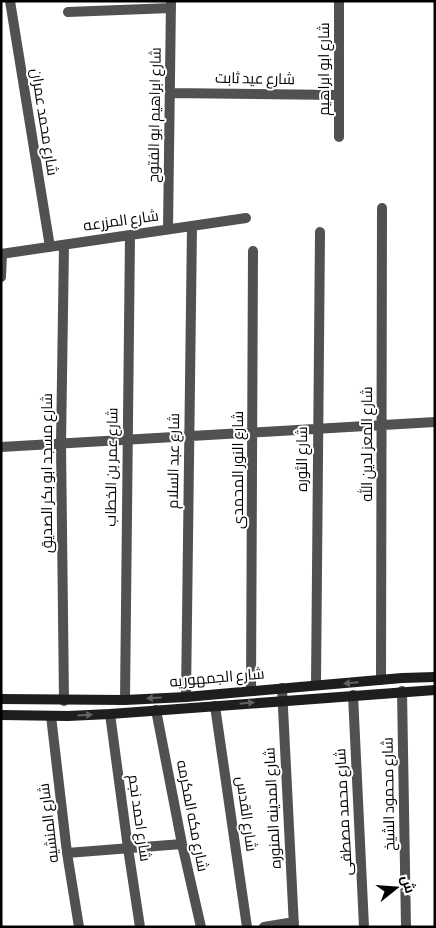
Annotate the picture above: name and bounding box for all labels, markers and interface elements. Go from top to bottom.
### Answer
street label: شارع ابو ابراهيم [316,22,335,116]
street label: شارع ابراهيم ابو الفتوح [145,47,167,183]
street label: شارع محمد عمران [25,67,61,177]
street label: شارع عيد ثابت [215,70,295,90]
street label: شارع المزرعه [82,207,160,237]
street label: شارع المعز لدين الله [357,386,378,502]
street label: شارع مسجد ابو بكر الصديق [39,393,58,553]
street label: شارع عمر بن الخطاب [102,407,124,527]
street label: شارع النور المحمدى [230,411,249,529]
street label: شارع عبد السلام [165,413,185,509]
street label: شارع الثوره [294,426,313,492]
street label: شارع الجمهوريه [169,665,265,693]
one-way arrow [343,679,359,687]
one-way arrow [146,695,162,703]
one-way arrow [239,699,255,707]
one-way arrow [77,710,93,718]
street label: شارع محمود الشيخ [380,737,400,851]
street label: شارع المدينه المنوره [261,747,287,869]
street label: شارع محمد مصطفى [332,748,358,876]
street label: شارع مكه المكرمه [171,759,211,874]
street label: شارع احمد نجم [123,774,154,863]
street label: شارع القدس [230,775,260,853]
street label: شارع المنشيه [36,782,64,864]
north arrow [371,863,421,913]
text: ش [397,873,419,895]

